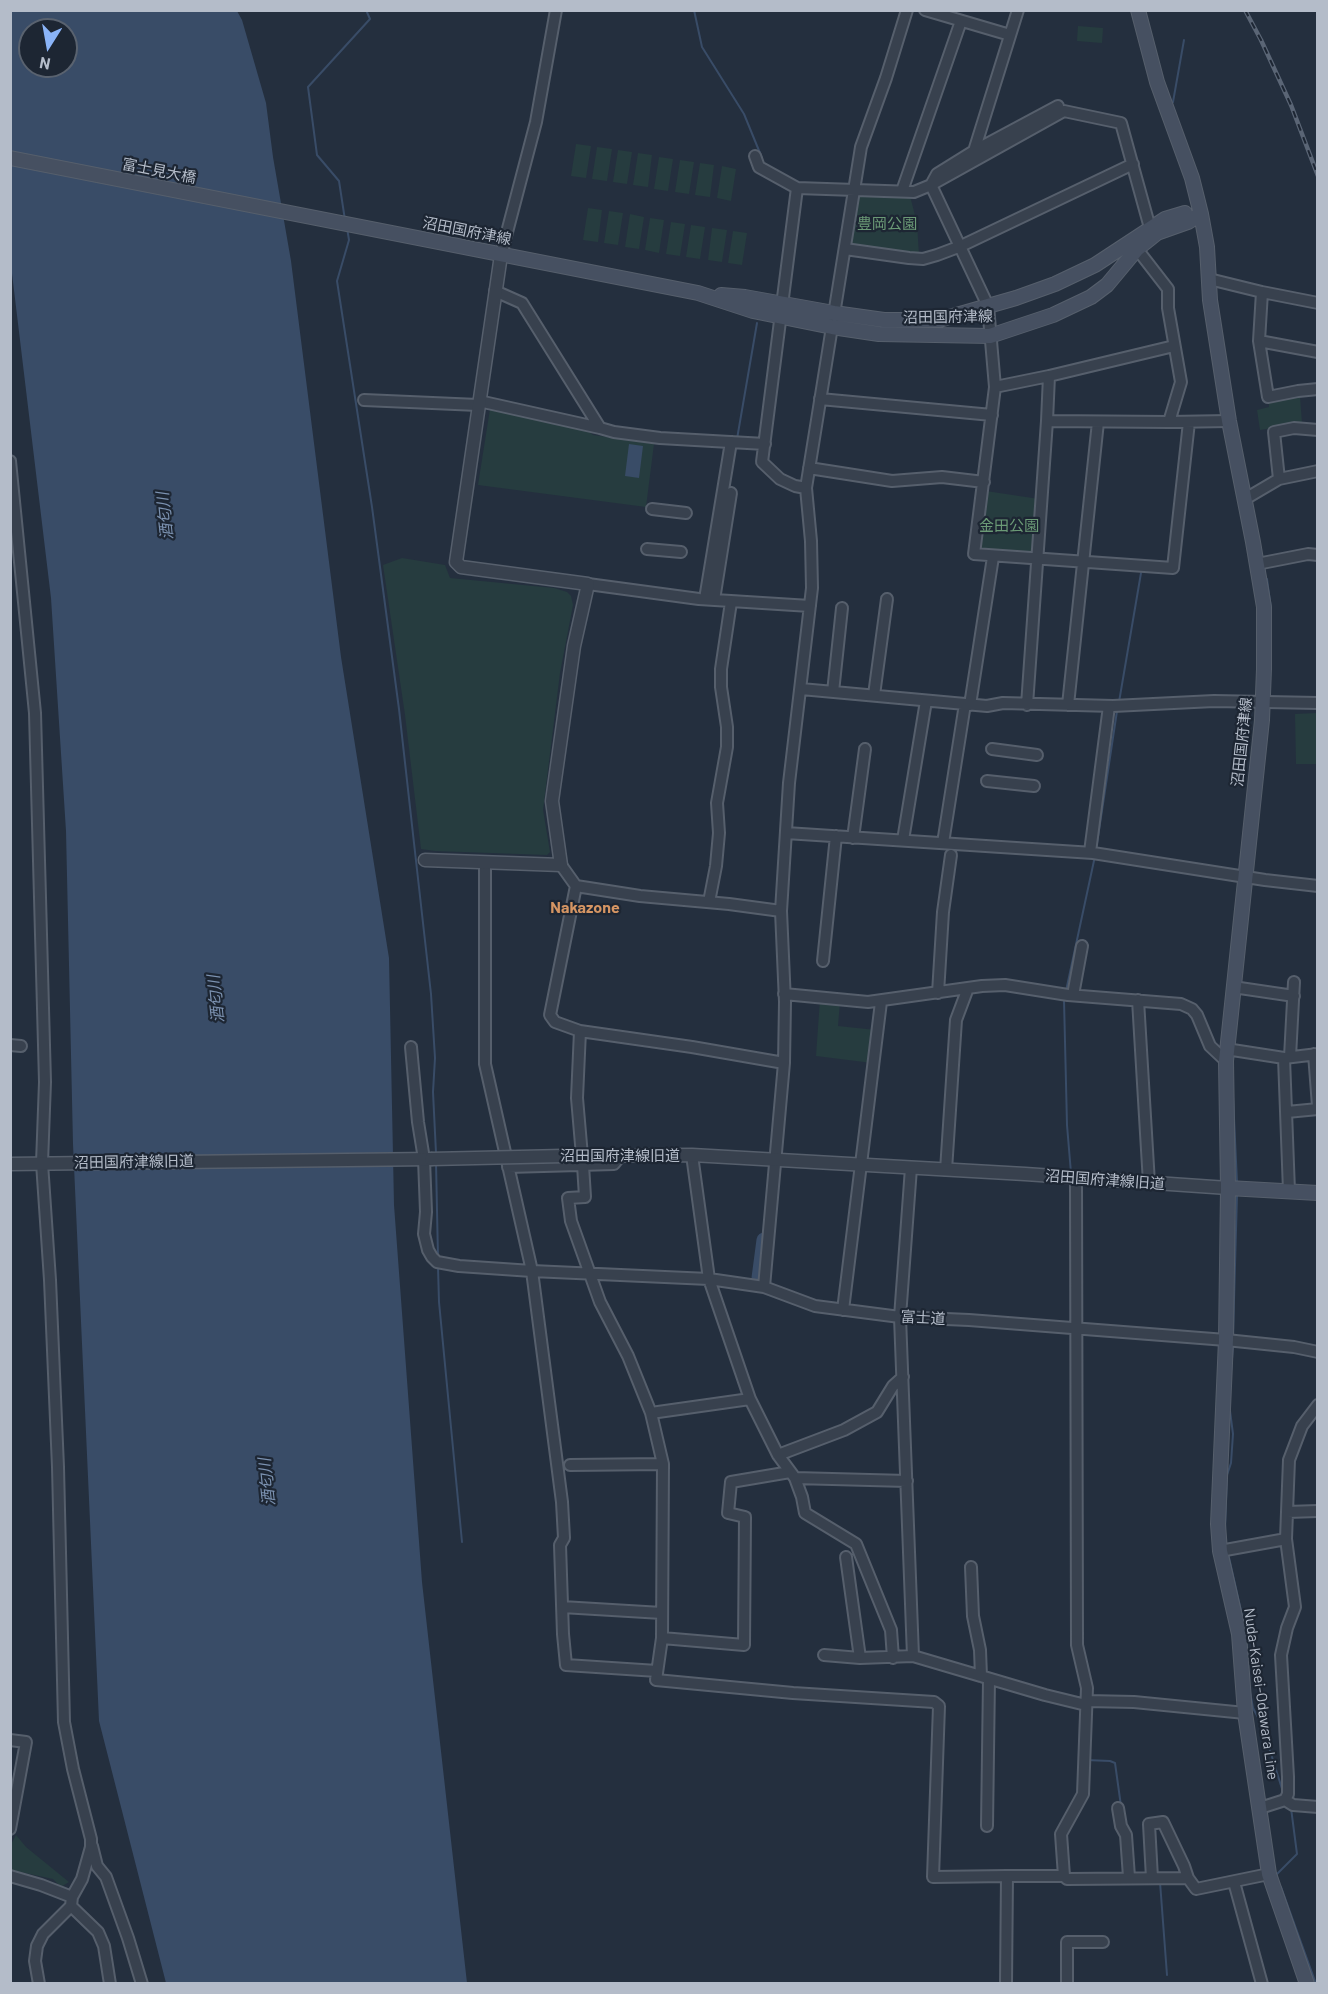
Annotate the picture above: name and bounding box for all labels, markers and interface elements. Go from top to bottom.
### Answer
north arrow [18,18,78,78]
text: N [38,54,52,75]
street label: 富士見大橋 [120,155,198,187]
street label: 沼田国府津線 [421,214,513,248]
park label: 豊岡公園 [857,215,917,233]
street label: 沼田国府津線 [903,307,993,327]
water label: 酒匂川 [153,491,177,541]
park label: 金田公園 [979,517,1039,535]
street label: 沼田国府津線 [1228,696,1256,788]
district label: Nakazone [550,898,620,918]
water label: 酒匂川 [204,974,228,1024]
street label: 沼田国府津線旧道 [560,1147,680,1165]
street label: 沼田国府津線旧道 [74,1152,194,1172]
street label: 沼田国府津線旧道 [1045,1167,1165,1193]
street label: 富士道 [900,1308,946,1328]
water label: 酒匂川 [255,1457,279,1507]
street label: Nuda-Kaisei-Odawara Line [1240,1607,1282,1781]

